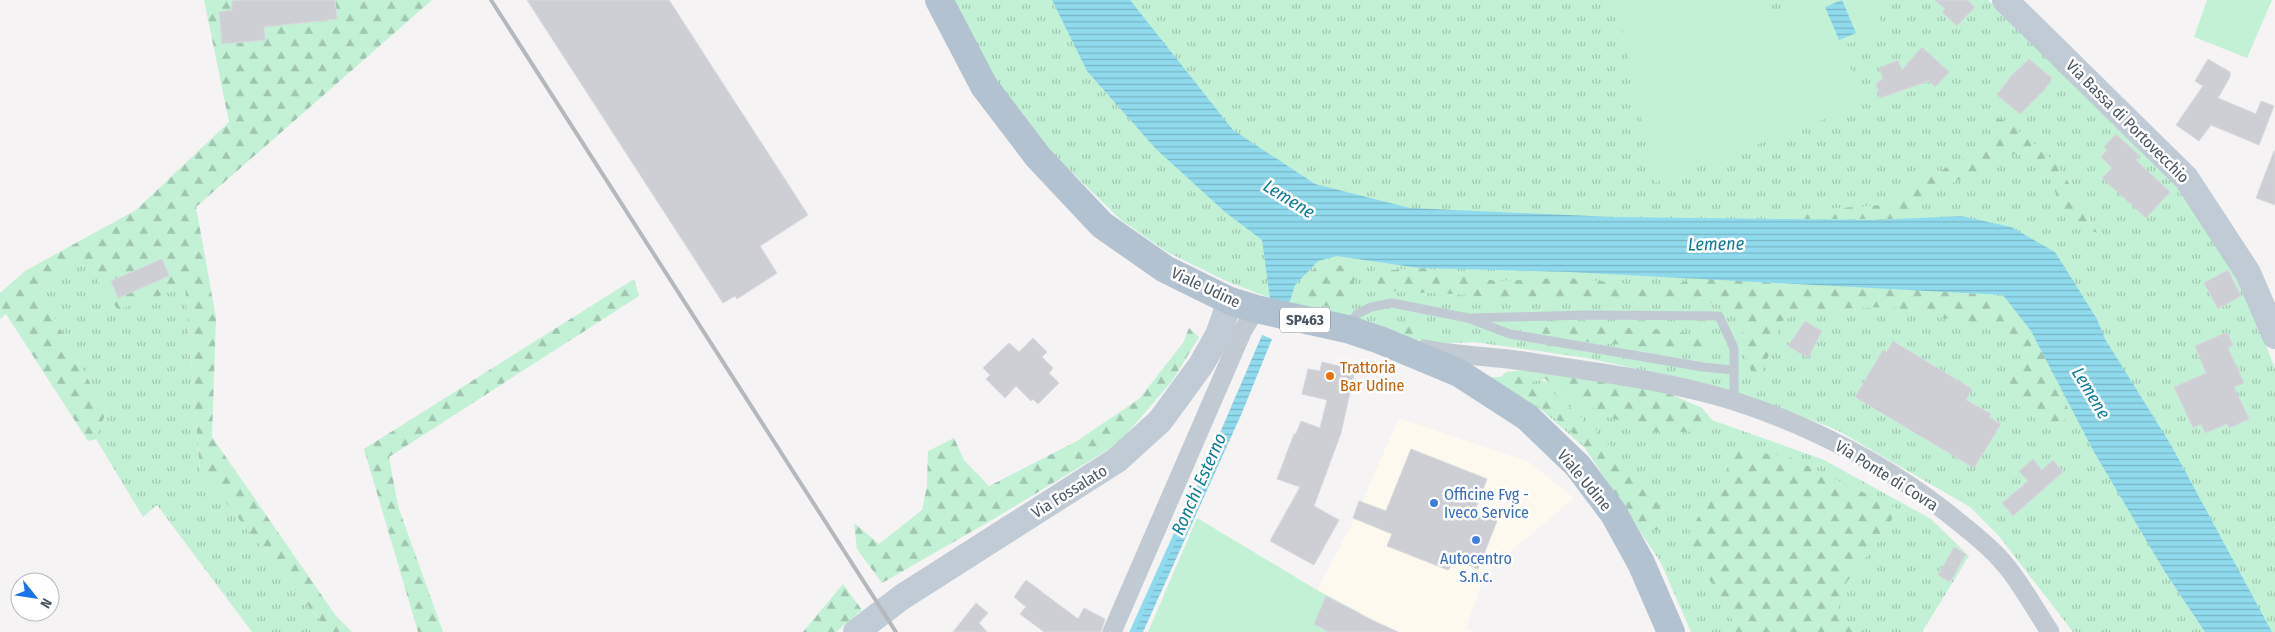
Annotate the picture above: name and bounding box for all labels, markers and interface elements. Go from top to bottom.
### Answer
street label: Via Bassa di Portovecchio [2062,56,2193,187]
water label: Lemene [1259,175,1319,223]
water label: Lemene [1688,233,1745,255]
street label: Viale Udine [1168,263,1243,312]
road number: SP463 [1280,308,1330,332]
place label: Trattoria Bar Udine [1340,358,1404,395]
water label: Lemene [2067,363,2115,423]
marker: Trattoria Bar Udine [1324,370,1336,382]
water label: Ronchi Esterno [1167,430,1231,538]
street label: Via Ponte di Covra [1832,436,1942,515]
street label: Viale Udine [1554,446,1616,515]
street label: Via Fossalato [1028,461,1110,522]
place label: Officine Fvg - Iveco Service [1444,485,1529,522]
marker: Officine Fvg - Iveco Service [1428,497,1440,509]
marker: Autocentro S.n.c. [1470,534,1482,546]
place label: Autocentro S.n.c. [1440,549,1512,586]
north arrow [10,572,60,622]
text: N [36,595,55,611]

